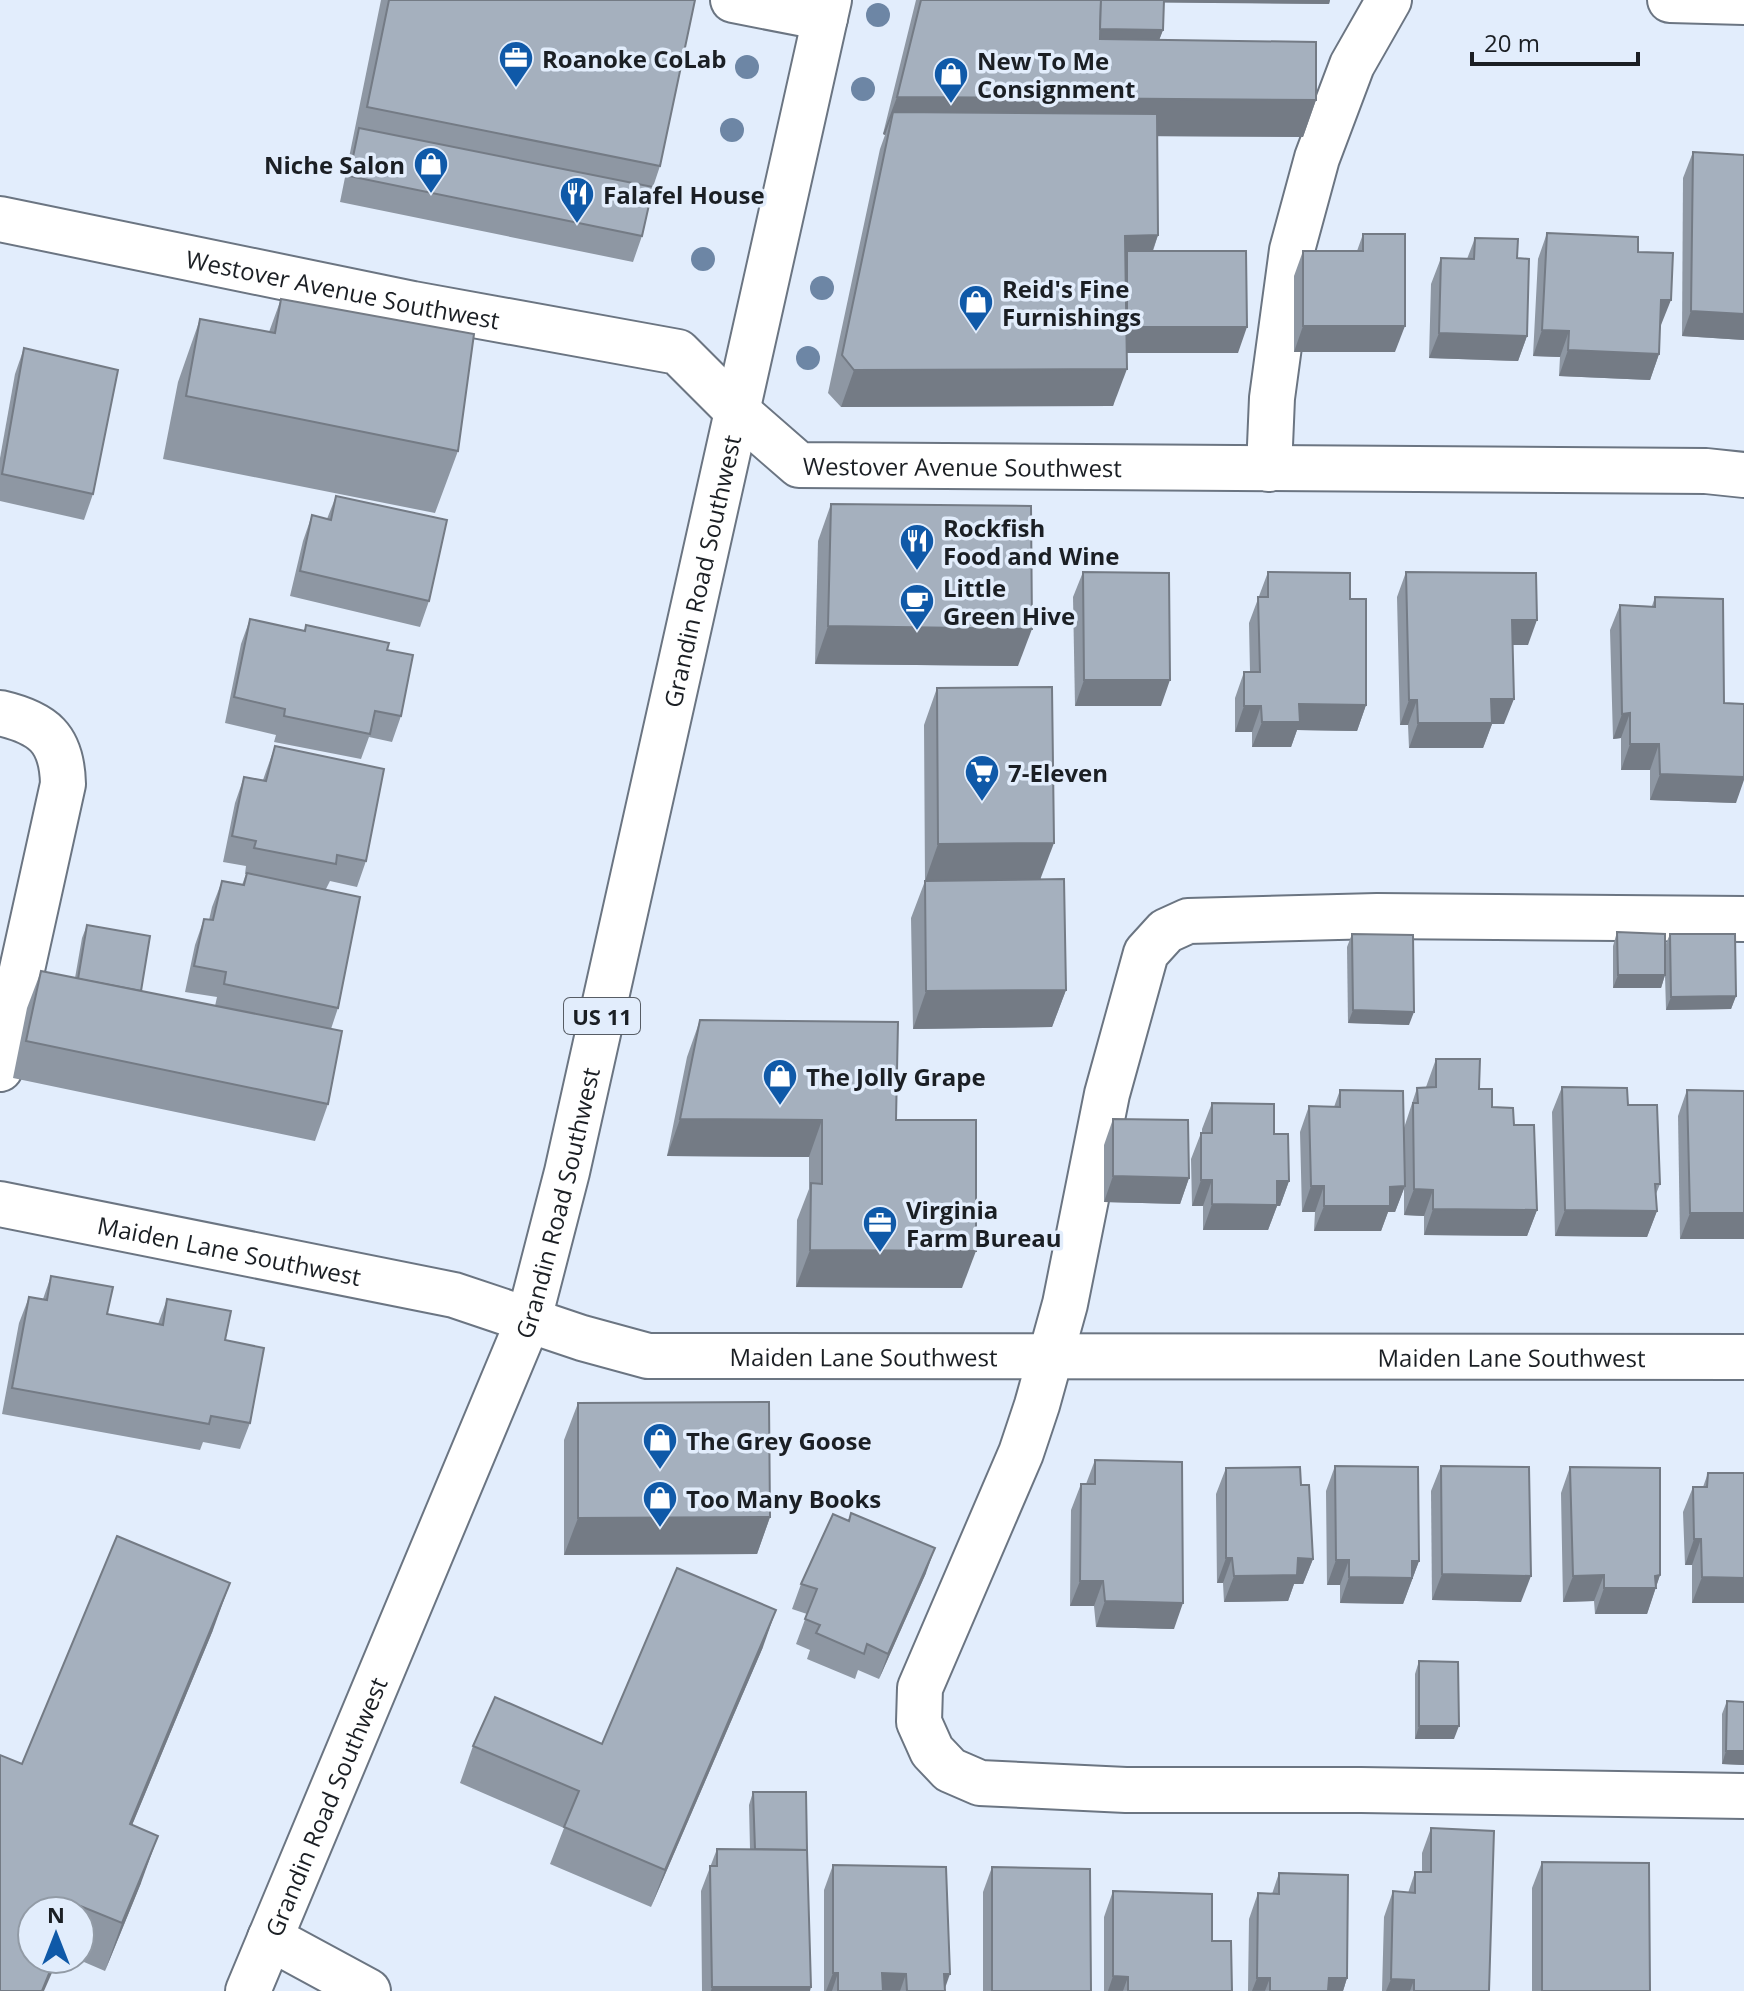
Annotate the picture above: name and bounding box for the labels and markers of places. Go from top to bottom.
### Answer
office icon: Roanoke CoLab [497,39,535,89]
place label: Roanoke CoLab [542,42,727,75]
place label: New To Me Consignment [977,44,1135,105]
shop icon: New To Me Consignment [932,55,970,105]
shop icon: Niche Salon [412,145,450,195]
place label: Niche Salon [264,148,405,181]
restaurant icon: Falafel House [558,175,596,225]
place label: Falafel House [603,178,765,211]
place label: Reid's Fine Furnishings [1002,272,1141,333]
shop icon: Reid's Fine Furnishings [957,283,995,333]
place label: Rockfish Food and Wine [943,511,1119,572]
restaurant icon: Rockfish Food and Wine [898,522,936,572]
place label: Little Green Hive [943,571,1075,632]
cafe icon: Little Green Hive [898,582,936,632]
supermarket icon: 7-Eleven [963,753,1001,803]
place label: 7-Eleven [1008,756,1108,789]
shop icon: The Jolly Grape [761,1057,799,1107]
place label: The Jolly Grape [806,1060,986,1093]
place label: Virginia Farm Bureau [906,1193,1062,1254]
office icon: Virginia Farm Bureau [861,1204,899,1254]
shop icon: The Grey Goose [641,1421,679,1471]
place label: The Grey Goose [686,1424,872,1457]
shop icon: Too Many Books [641,1479,679,1529]
place label: Too Many Books [686,1482,881,1515]

